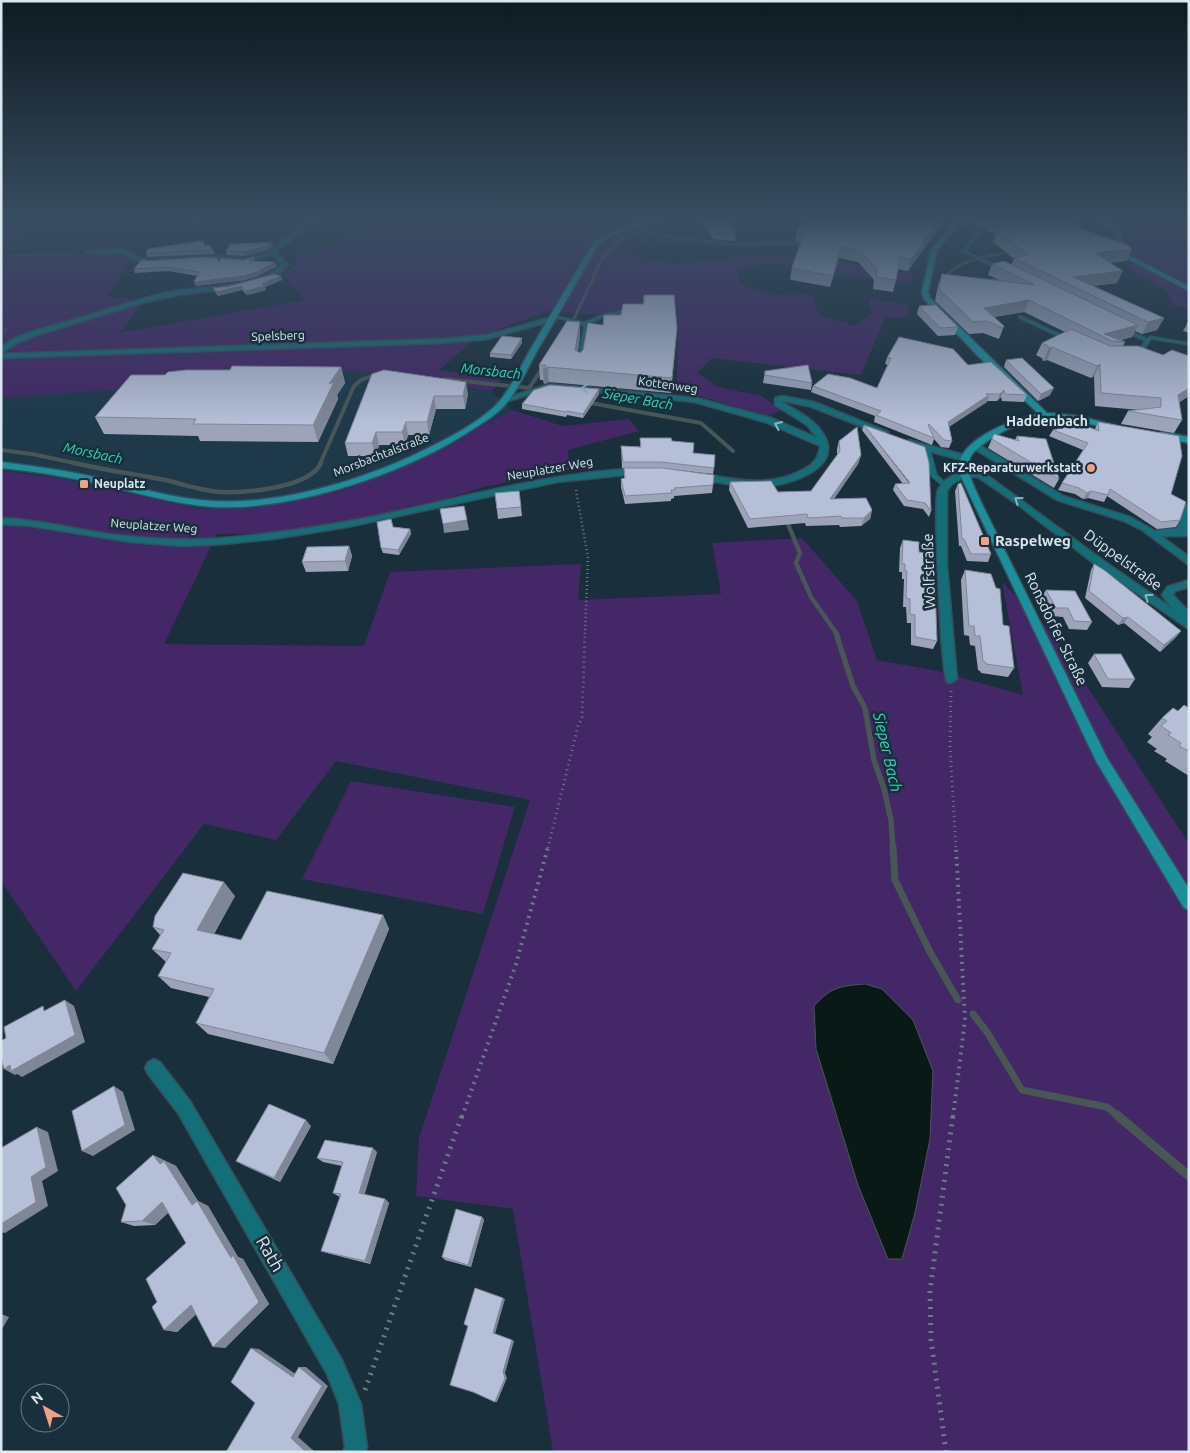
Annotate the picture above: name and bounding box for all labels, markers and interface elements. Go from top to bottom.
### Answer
street label: Spelsberg [251,328,305,343]
water label: Morsbach [460,360,522,382]
street label: Kottenweg [638,374,699,395]
one-way arrow [581,383,589,394]
water label: Sieper Bach [601,385,674,413]
district label: Haddenbach [1006,413,1088,429]
one-way arrow [774,420,783,431]
street label: Morsbachtalstraße [331,430,430,479]
water label: Morsbach [62,439,124,467]
street label: Neuplatzer Weg [506,455,594,482]
place label: KFZ-Reparaturwerkstatt [943,461,1081,474]
marker: KFZ-Reparaturwerkstatt [1085,462,1097,474]
place label: Neuplatz [94,477,146,490]
marker: Neuplatz [78,478,90,490]
one-way arrow [1014,497,1024,506]
street label: Neuplatzer Weg [110,516,198,535]
street label: Düppelstraße [1081,526,1166,594]
place label: Raspelweg [995,532,1071,549]
street label: Wolfstraße [919,533,938,609]
marker: Raspelweg [979,535,991,547]
street label: Ronsdorfer Straße [1022,569,1091,688]
one-way arrow [1144,594,1154,603]
water label: Sieper Bach [870,709,906,794]
street label: Rath [253,1232,289,1275]
north arrow [20,1383,70,1433]
text: N [28,1388,46,1407]

